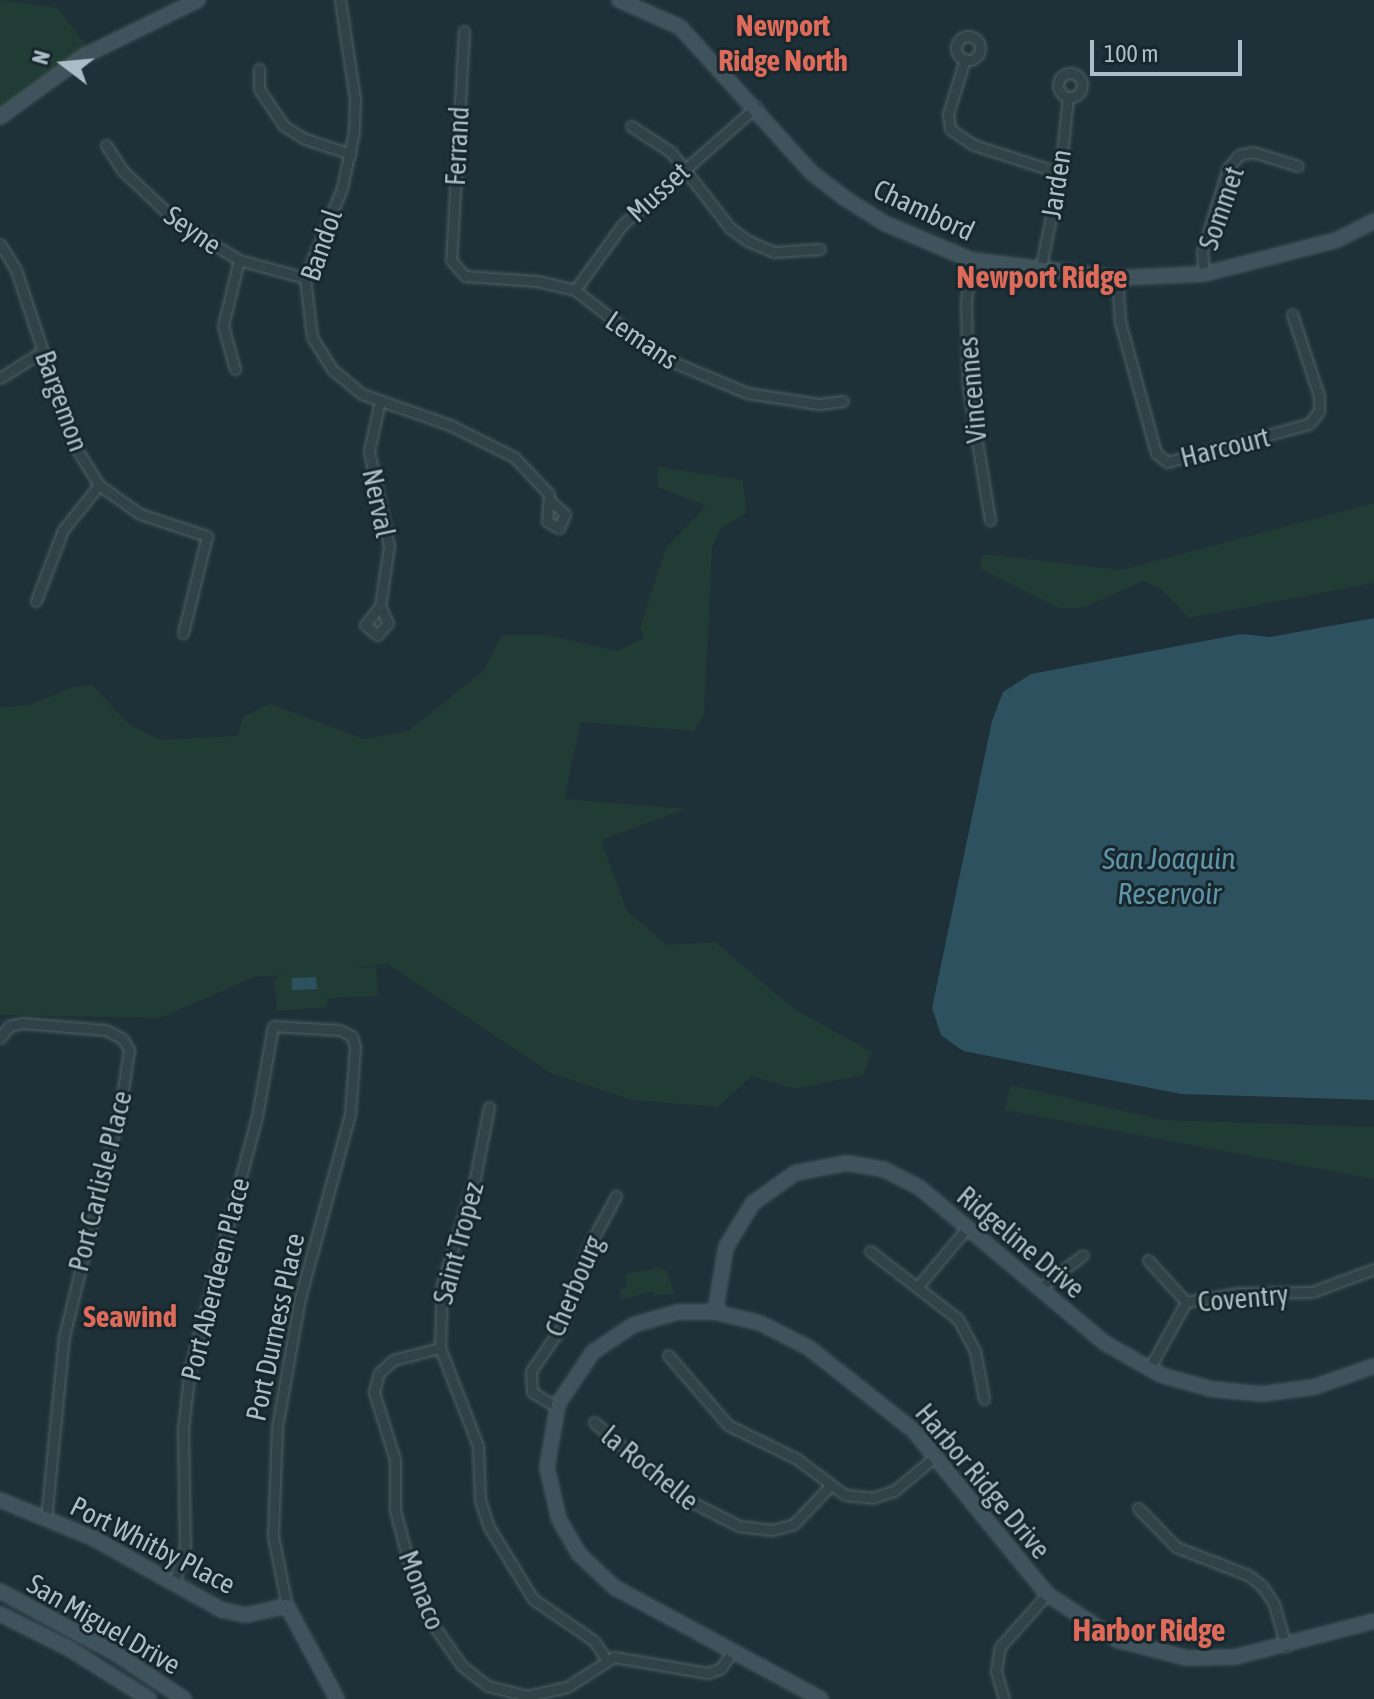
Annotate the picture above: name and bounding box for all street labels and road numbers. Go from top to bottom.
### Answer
street label: Ferrand [438,106,476,186]
street label: Jarden [1034,147,1078,221]
street label: Musset [620,155,696,229]
street label: Sommet [1191,162,1251,254]
street label: Chambord [868,172,980,248]
street label: Seyne [158,198,228,262]
street label: Bandol [293,205,349,285]
street label: Lemans [599,304,685,376]
street label: Vincennes [951,335,993,445]
street label: Bargemon [28,346,96,456]
street label: Harcourt [1177,420,1273,474]
street label: Nerval [355,466,403,540]
street label: Port Carlisle Place [61,1087,139,1275]
street label: Port Aberdeen Place [174,1174,256,1384]
street label: Saint Tropez [426,1178,490,1308]
street label: Ridgeline Drive [950,1179,1092,1305]
street label: Port Durness Place [239,1230,311,1424]
street label: Cherbourg [538,1230,610,1342]
street label: Coventry [1196,1277,1290,1319]
street label: Harbor Ridge Drive [908,1397,1058,1565]
street label: la Rochelle [595,1419,705,1517]
street label: Port Whitby Place [65,1489,241,1601]
street label: Monaco [392,1546,452,1634]
street label: San Miguel Drive [21,1567,187,1681]

